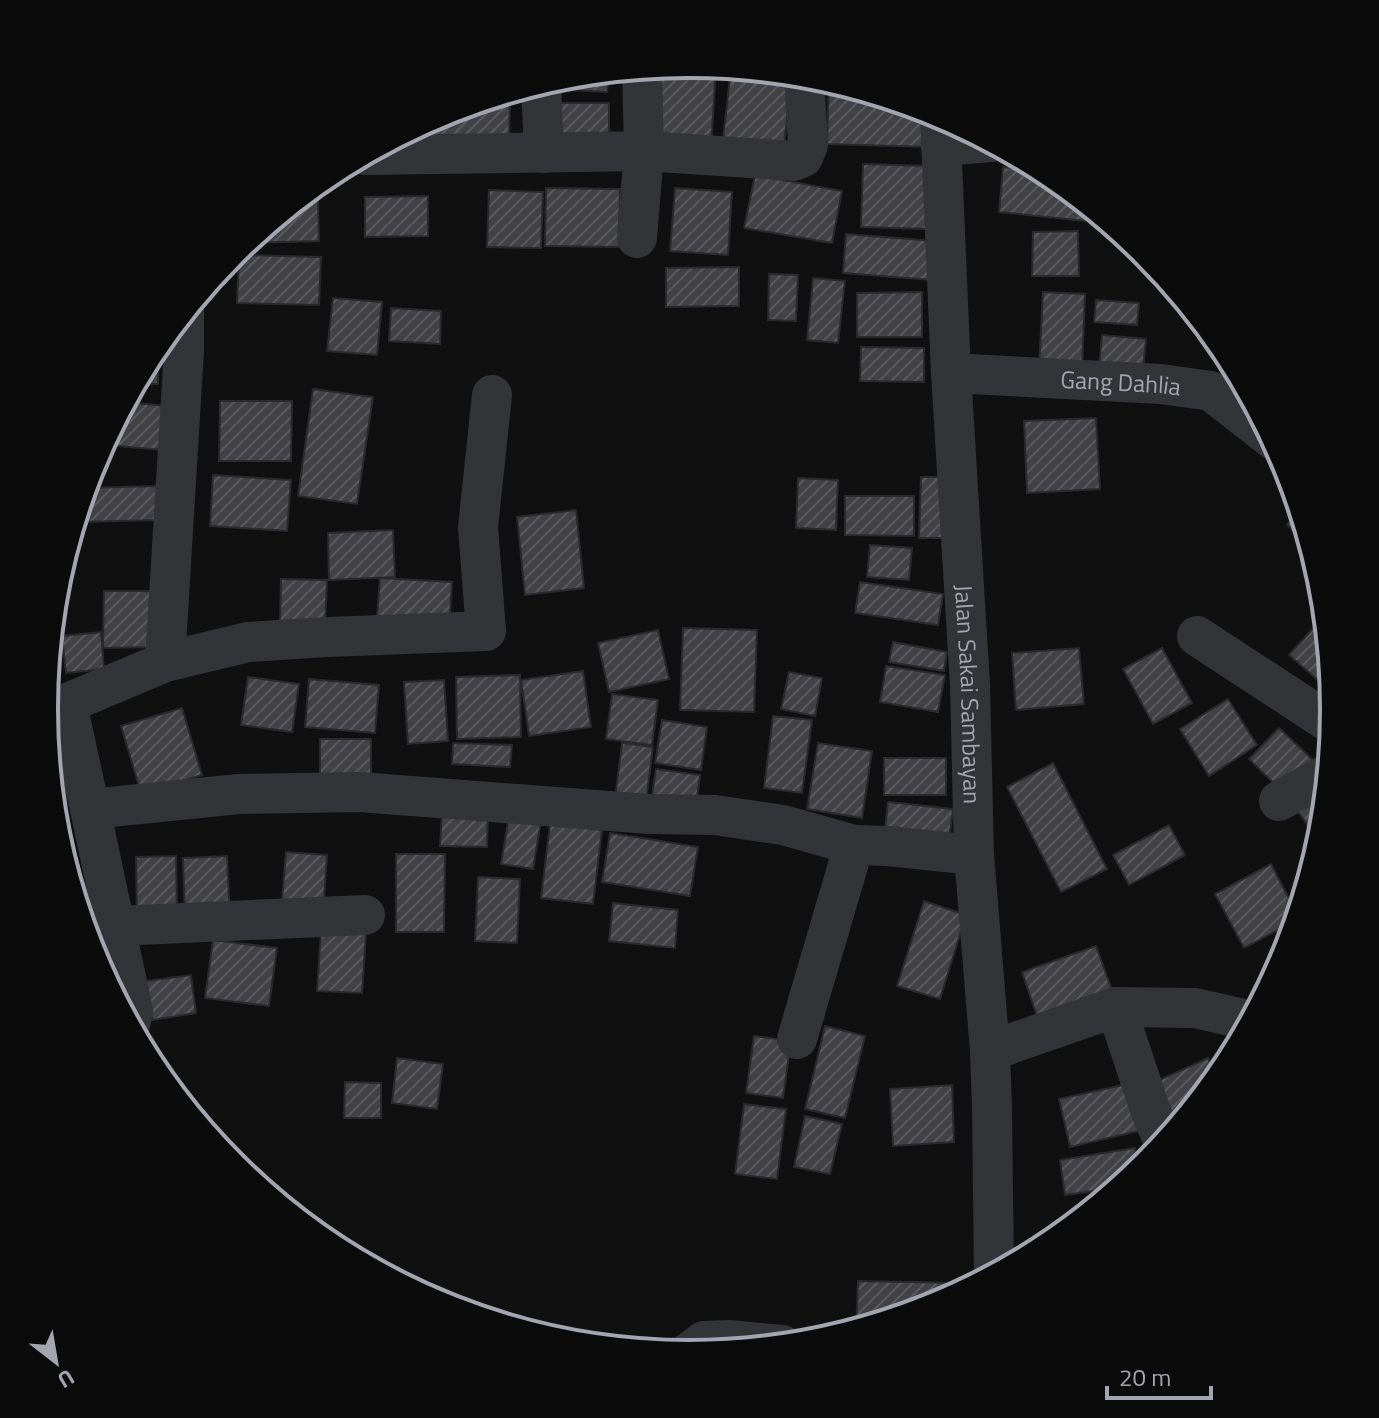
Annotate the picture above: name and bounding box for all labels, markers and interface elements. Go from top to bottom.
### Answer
street label: Gang Dahlia [1060,361,1183,405]
street label: Jalan Sakai Sambayan [946,583,991,804]
north arrow [16,1322,96,1402]
scale bar [1107,1350,1211,1400]
text: 20 m [1119,1359,1171,1395]
text: U [51,1361,81,1397]

